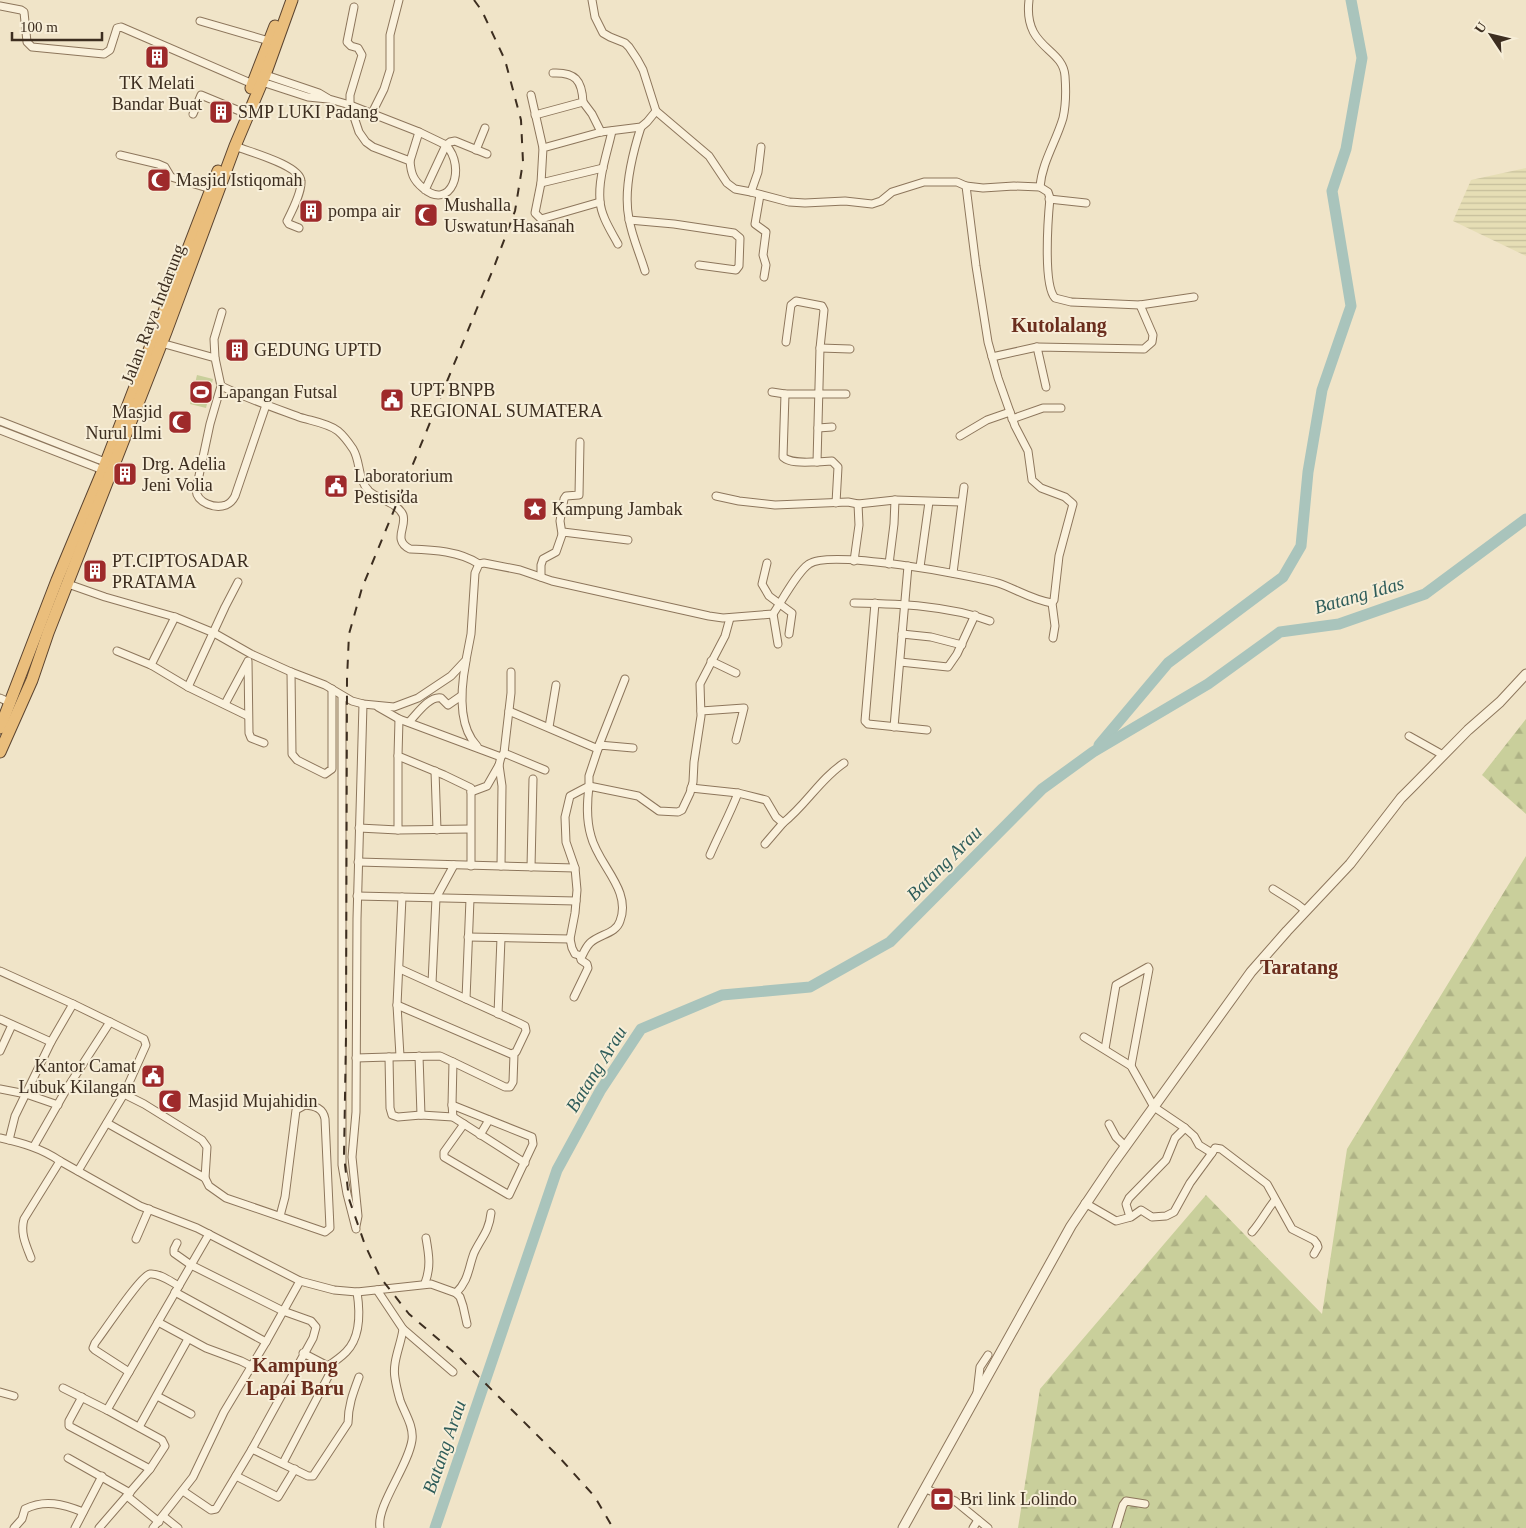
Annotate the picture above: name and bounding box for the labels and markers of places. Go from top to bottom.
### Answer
building icon: TK Melati Bandar Buat [144,44,170,70]
place label: TK Melati Bandar Buat [112,73,202,114]
building icon: SMP LUKI Padang [208,99,234,125]
place label: SMP LUKI Padang [238,102,378,122]
mosque icon: Masjid Istiqomah [146,167,172,193]
place label: Masjid Istiqomah [176,170,303,190]
place label: Mushalla Uswatun Hasanah [444,195,574,236]
building icon: pompa air [298,198,324,224]
place label: pompa air [328,201,400,221]
mosque icon: Mushalla Uswatun Hasanah [413,202,439,228]
building icon: GEDUNG UPTD [224,337,250,363]
place label: GEDUNG UPTD [254,340,382,360]
sports icon: Lapangan Futsal [188,379,214,405]
place label: UPT BNPB REGIONAL SUMATERA [410,380,603,421]
place label: Lapangan Futsal [218,382,337,402]
public building icon: UPT BNPB REGIONAL SUMATERA [379,387,405,413]
place label: Masjid Nurul Ilmi [86,402,162,443]
mosque icon: Masjid Nurul Ilmi [167,409,193,435]
place label: Drg. Adelia Jeni Volia [142,454,226,495]
building icon: Drg. Adelia Jeni Volia [112,461,138,487]
place label: Laboratorium Pestisida [354,466,453,507]
public building icon: Laboratorium Pestisida [323,473,349,499]
place icon: Kampung Jambak [522,496,548,522]
place label: Kampung Jambak [552,499,682,519]
place label: PT.CIPTOSADAR PRATAMA [112,551,249,592]
building icon: PT.CIPTOSADAR PRATAMA [82,558,108,584]
place label: Kantor Camat Lubuk Kilangan [19,1056,136,1097]
public building icon: Kantor Camat Lubuk Kilangan [140,1063,166,1089]
mosque icon: Masjid Mujahidin [157,1088,183,1114]
place label: Masjid Mujahidin [188,1091,318,1111]
bank icon: Bri link Lolindo [929,1486,955,1512]
place label: Bri link Lolindo [960,1489,1077,1509]

